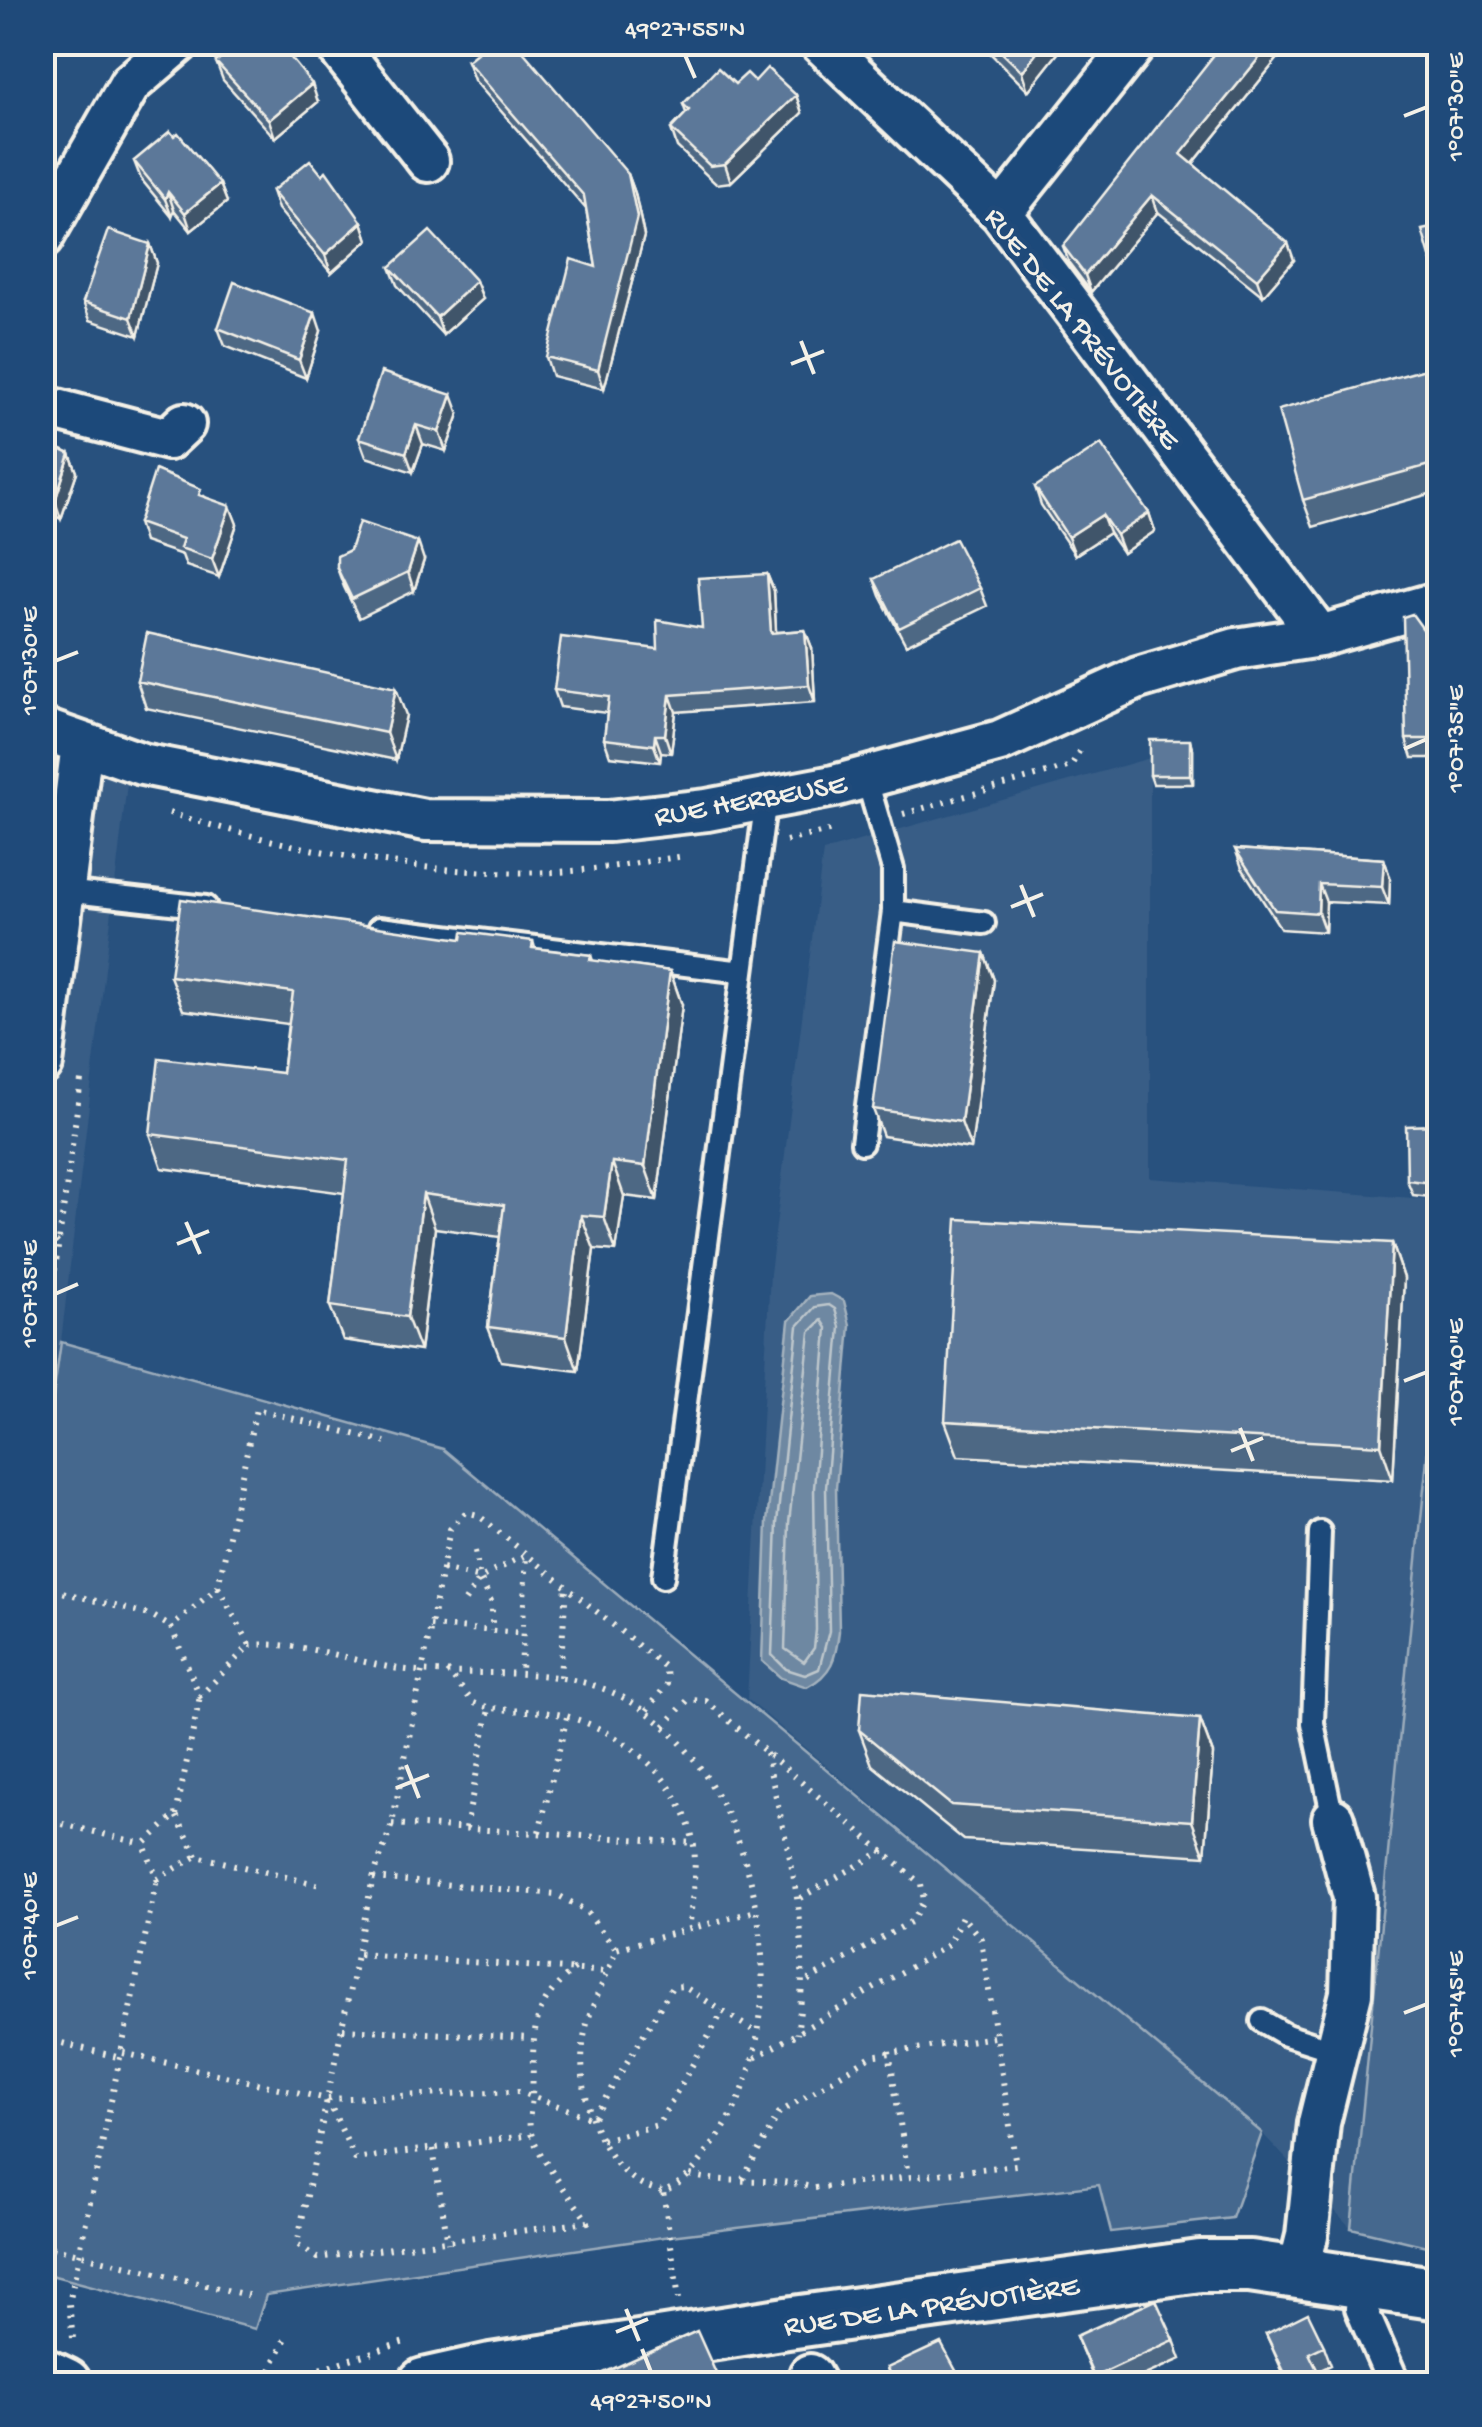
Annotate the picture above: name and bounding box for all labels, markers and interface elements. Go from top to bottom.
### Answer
text: 49°27'55"N [625,17,745,46]
text: 1°07'30"E [1444,52,1473,162]
street label: RUE DE LA PRÉVOTIÈRE [975,202,1187,459]
text: 1°07'30"E [18,606,47,716]
text: 1°07'35"E [1444,684,1473,793]
street label: RUE HERBEUSE [652,768,851,837]
text: 1°07'35"E [18,1239,47,1348]
text: 1°07'40"E [1444,1317,1473,1426]
text: 1°07'40"E [18,1871,47,1980]
text: 1°07'45"E [1444,1950,1473,2058]
street label: RUE DE LA PRÉVOTIÈRE [782,2270,1083,2346]
text: 49°27'50"N [590,2389,712,2418]

